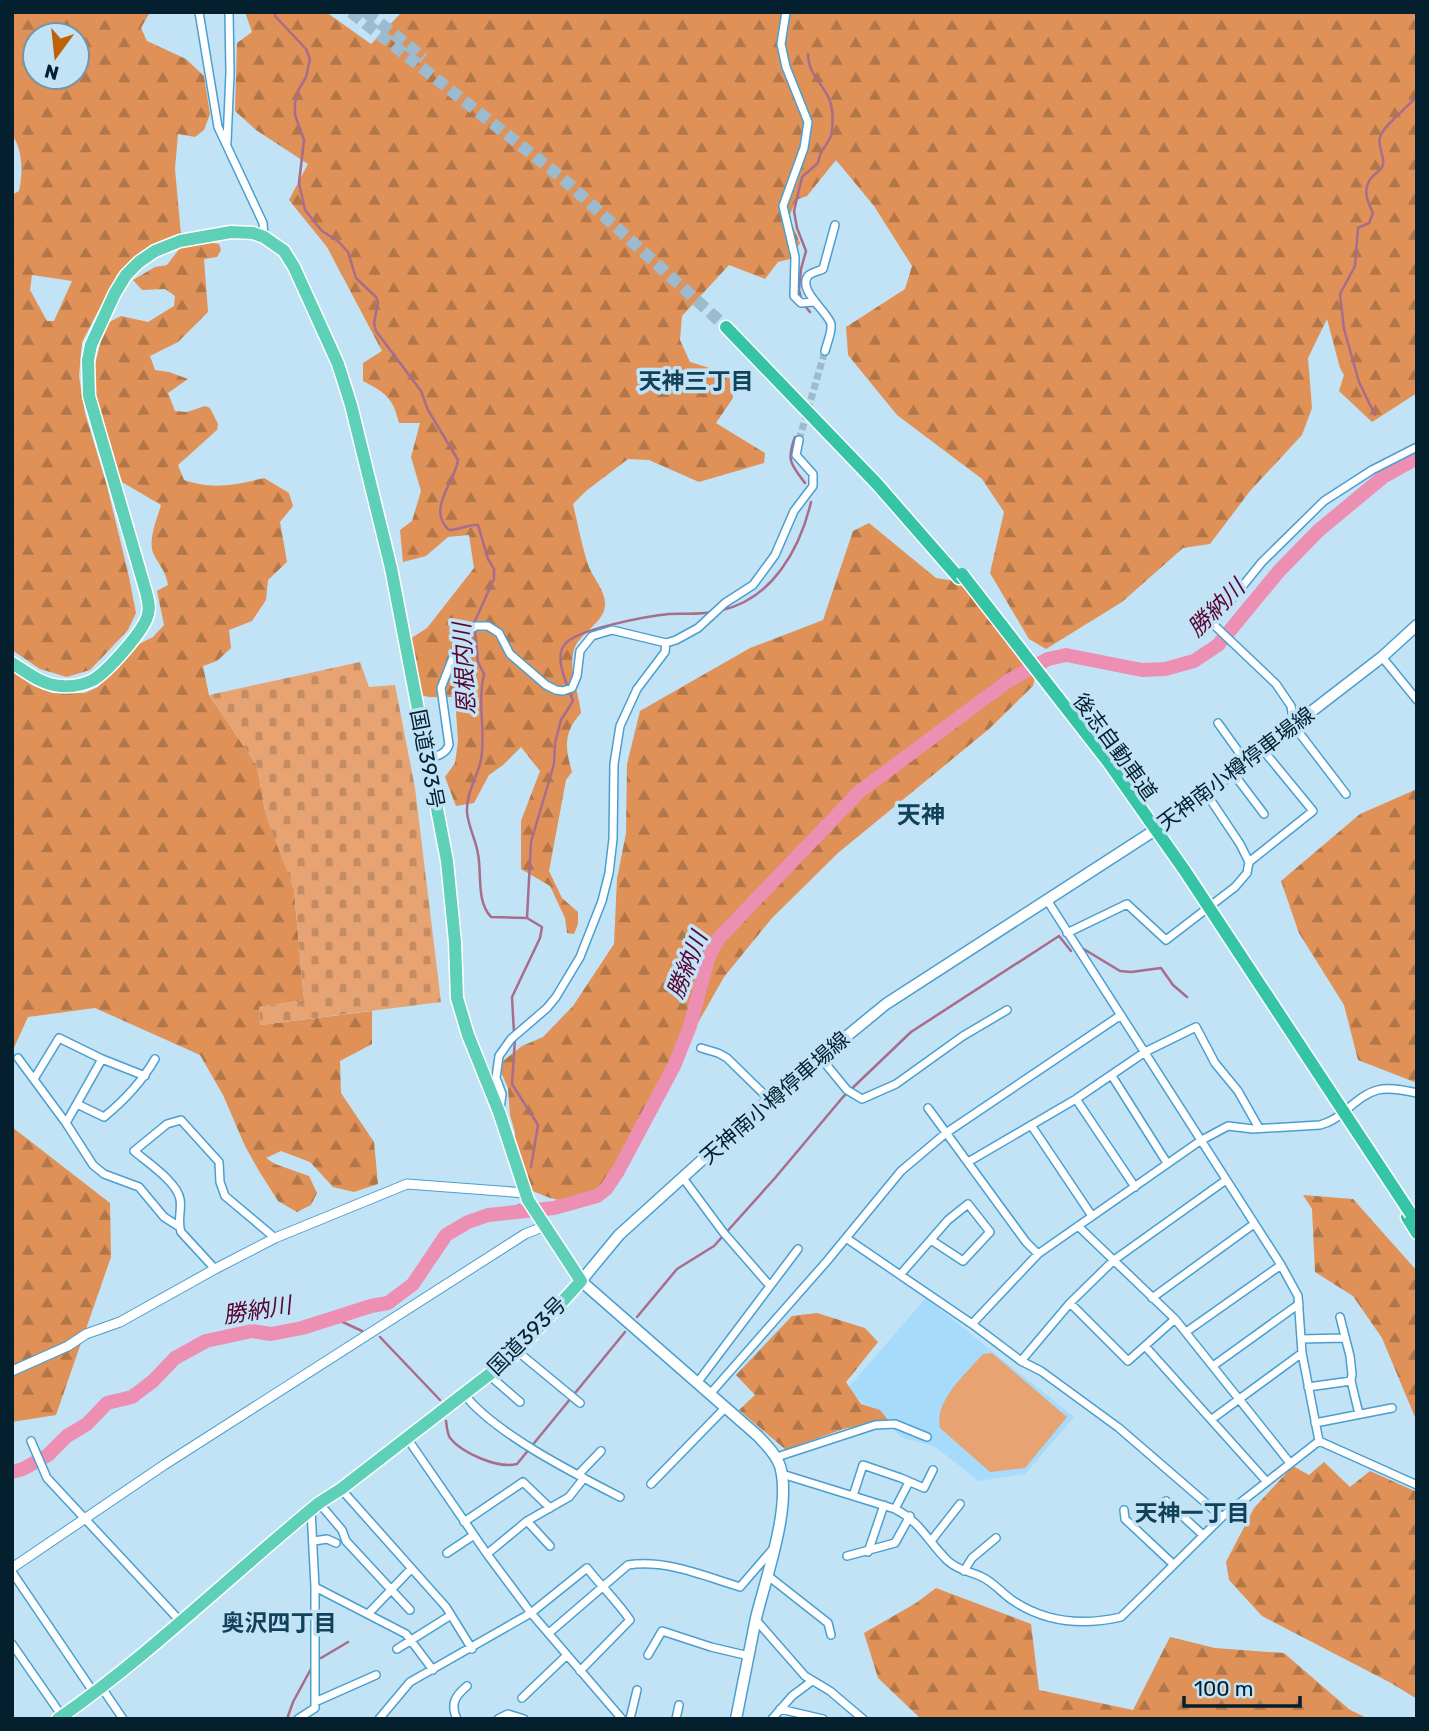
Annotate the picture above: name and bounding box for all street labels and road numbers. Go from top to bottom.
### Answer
street label: 後志自動車道 [1068,688,1163,805]
street label: 天神南小樽停車場線 [1153,702,1319,835]
street label: 国道393号 [406,707,449,811]
street label: 天神南小樽停車場線 [695,1026,854,1169]
street label: 国道393号 [482,1291,571,1380]

